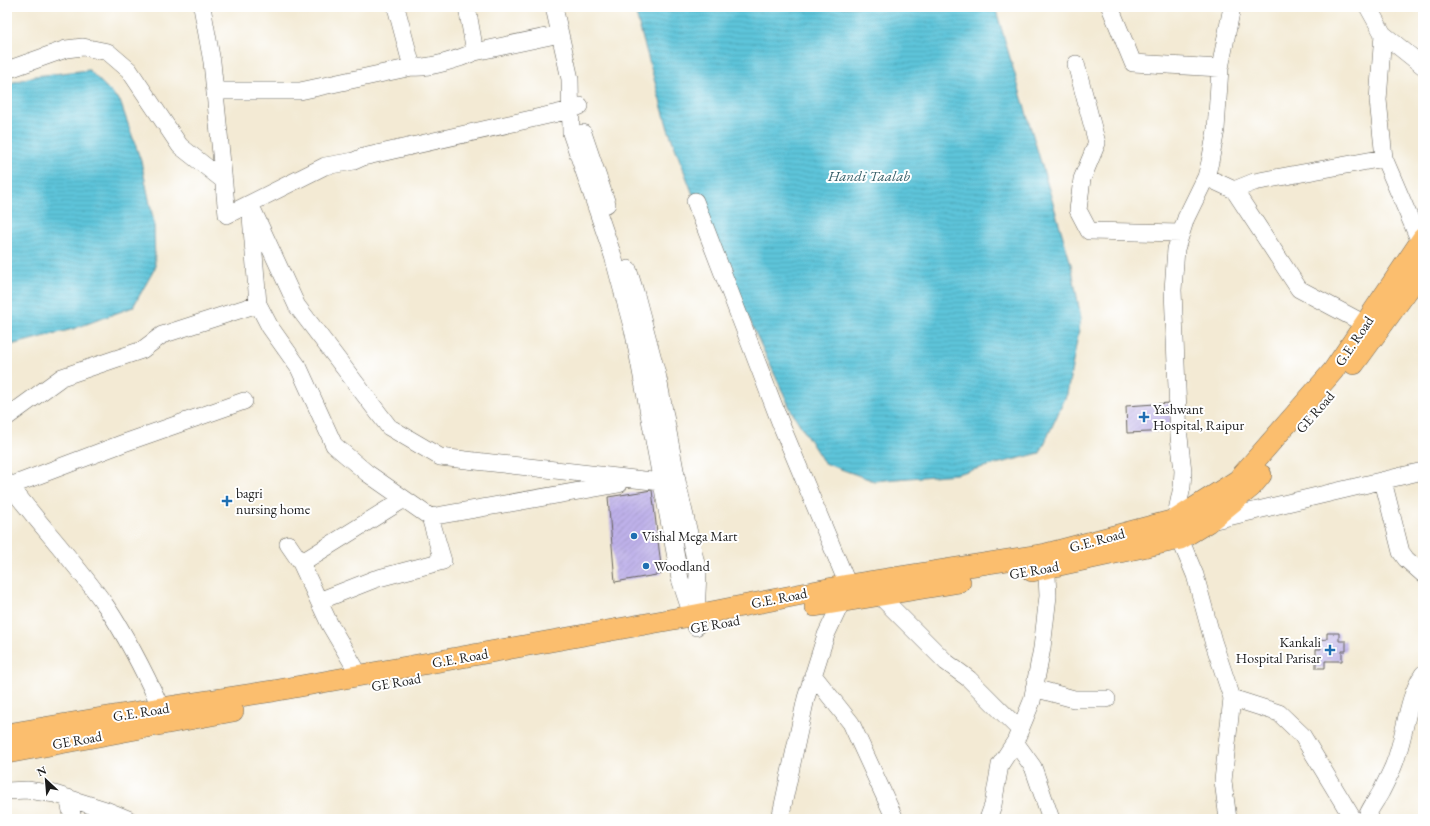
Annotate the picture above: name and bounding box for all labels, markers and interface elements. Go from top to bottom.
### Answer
water label: Handi Taalab [827,166,910,185]
street label: G.E. Road [1331,312,1378,370]
street label: GE Road [1292,386,1339,437]
place label: Yashwant Hospital, Raipur [1153,400,1244,434]
marker: Yashwant Hospital, Raipur [1138,411,1150,423]
place label: bagri nursing home [236,484,311,518]
marker: bagri nursing home [221,495,233,507]
street label: G.E. Road [1067,524,1128,556]
place label: Vishal Mega Mart [642,527,738,545]
marker: Vishal Mega Mart [629,531,639,541]
place label: Woodland [654,557,711,575]
street label: GE Road [1008,557,1061,583]
marker: Woodland [641,561,651,571]
street label: G.E. Road [749,584,809,612]
street label: GE Road [689,611,742,637]
place label: Kankali Hospital Parisar [1236,633,1322,667]
street label: G.E. Road [431,644,490,672]
marker: Kankali Hospital Parisar [1324,644,1336,656]
street label: GE Road [370,669,423,695]
street label: G.E. Road [112,699,171,725]
street label: GE Road [51,727,104,753]
north arrow [26,760,66,800]
text: N [35,763,49,779]

